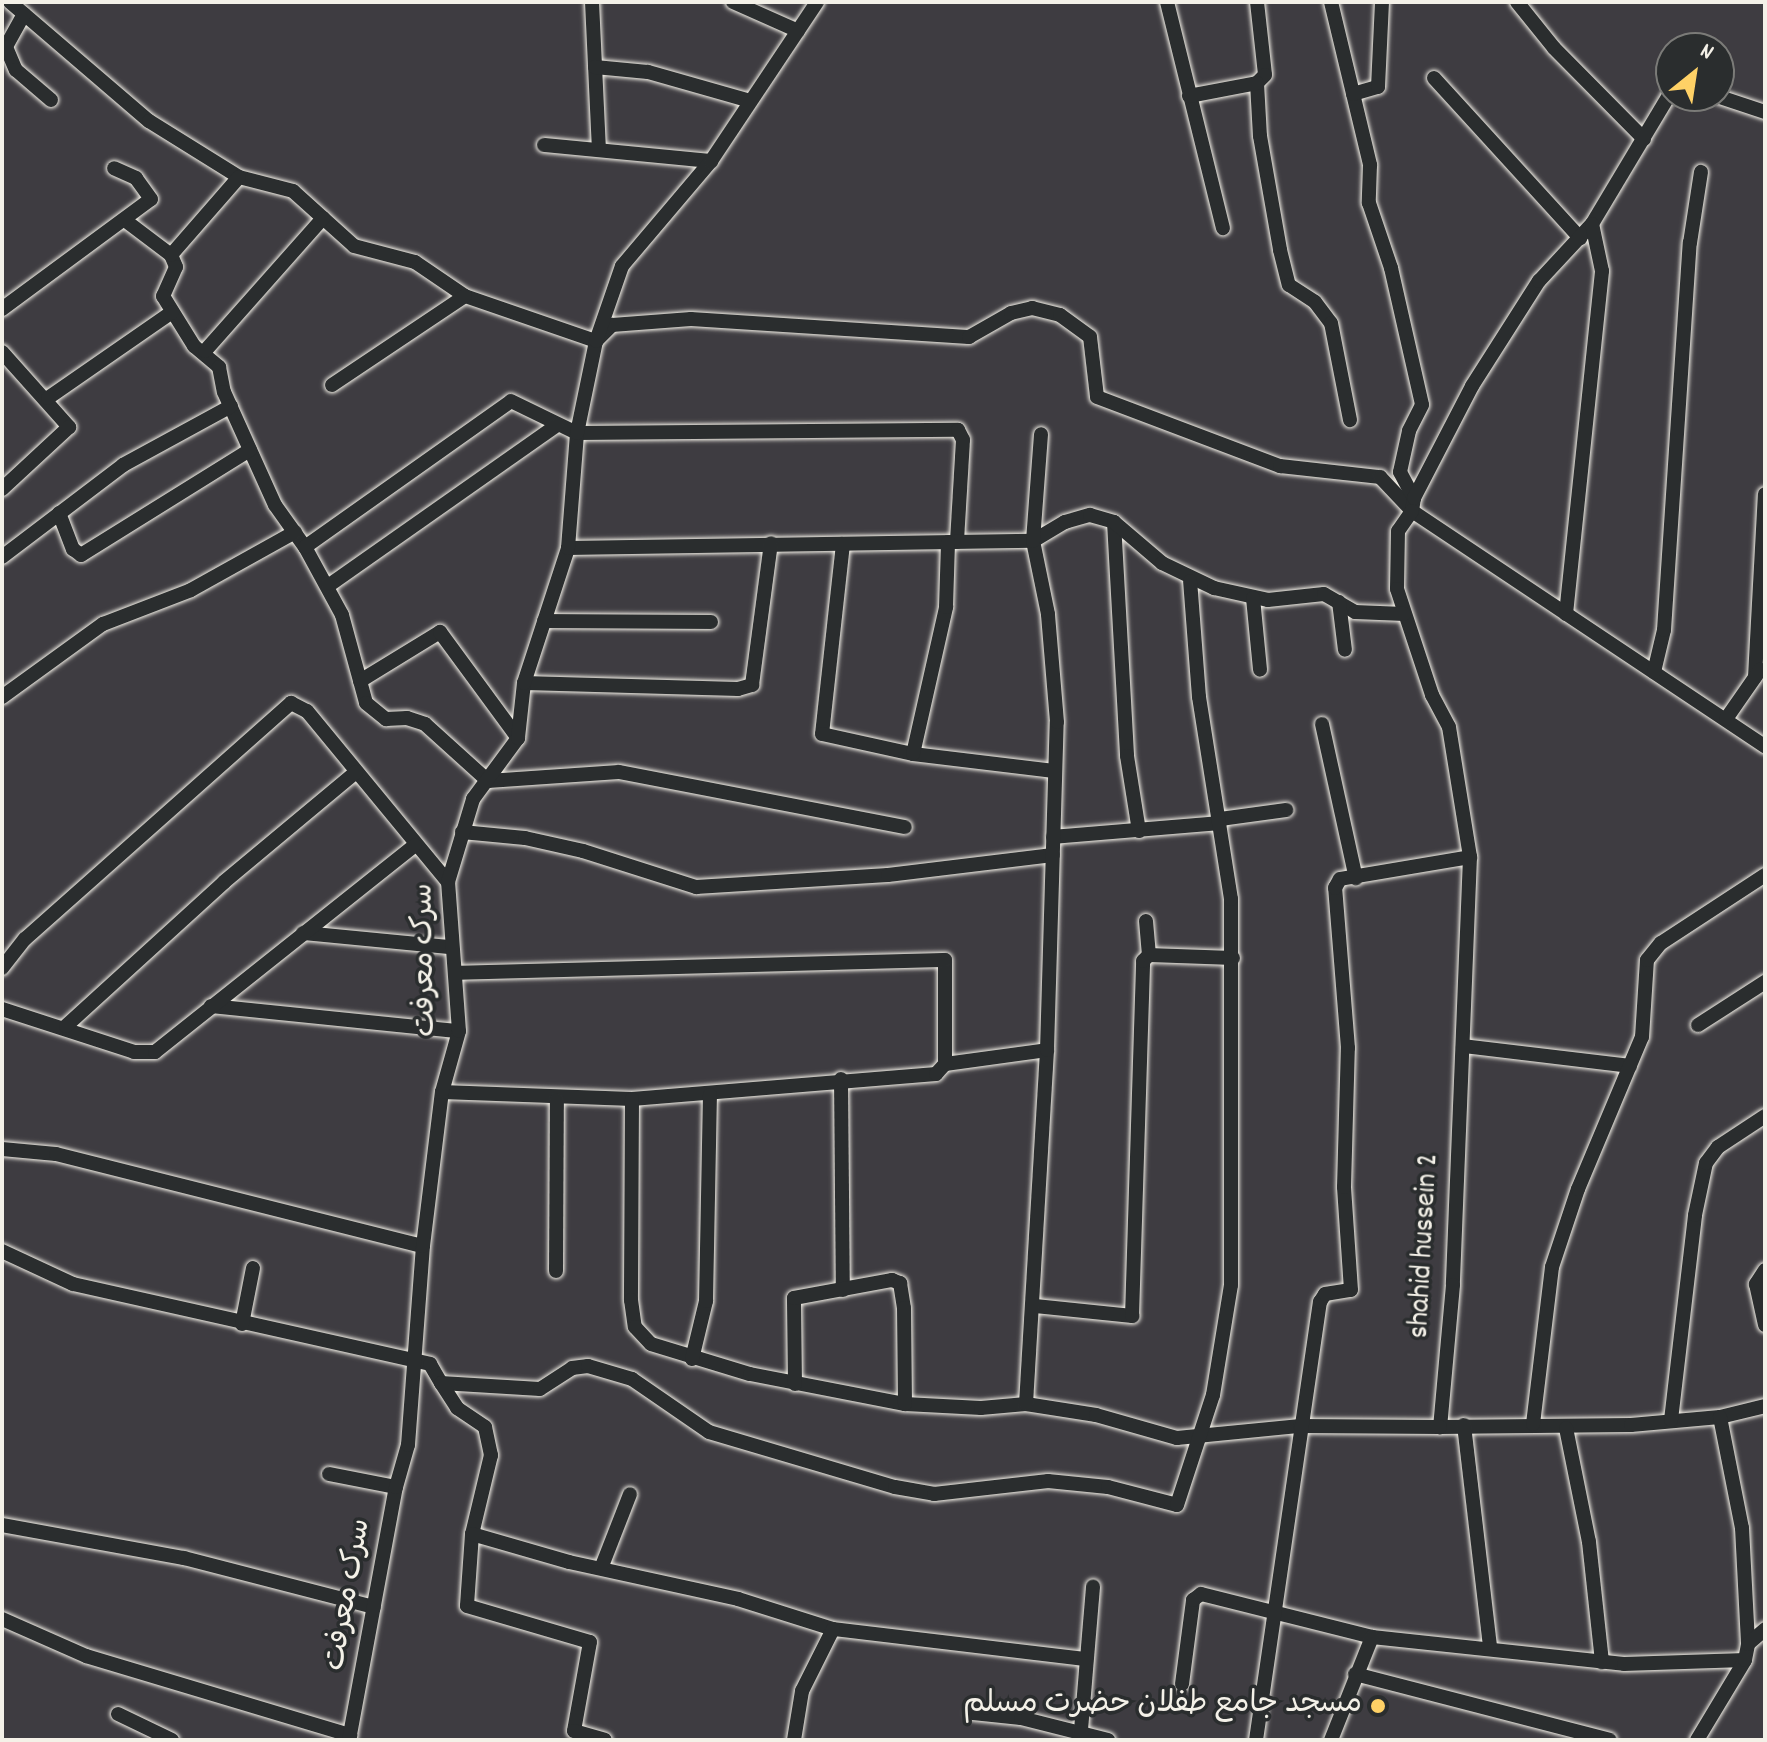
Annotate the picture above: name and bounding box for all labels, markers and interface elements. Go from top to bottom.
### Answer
north arrow [1655,32,1735,112]
text: N [1694,36,1719,69]
street label: سرک معرفت [408,883,446,1037]
street label: shahid hussein 2 [1403,1153,1449,1339]
street label: سرک معرفت [319,1516,381,1674]
place label: مسجد جامع طفلان حضرت مسلم [963,1688,1362,1724]
marker: مسجد جامع طفلان حضرت مسلم [1369,1697,1387,1715]

